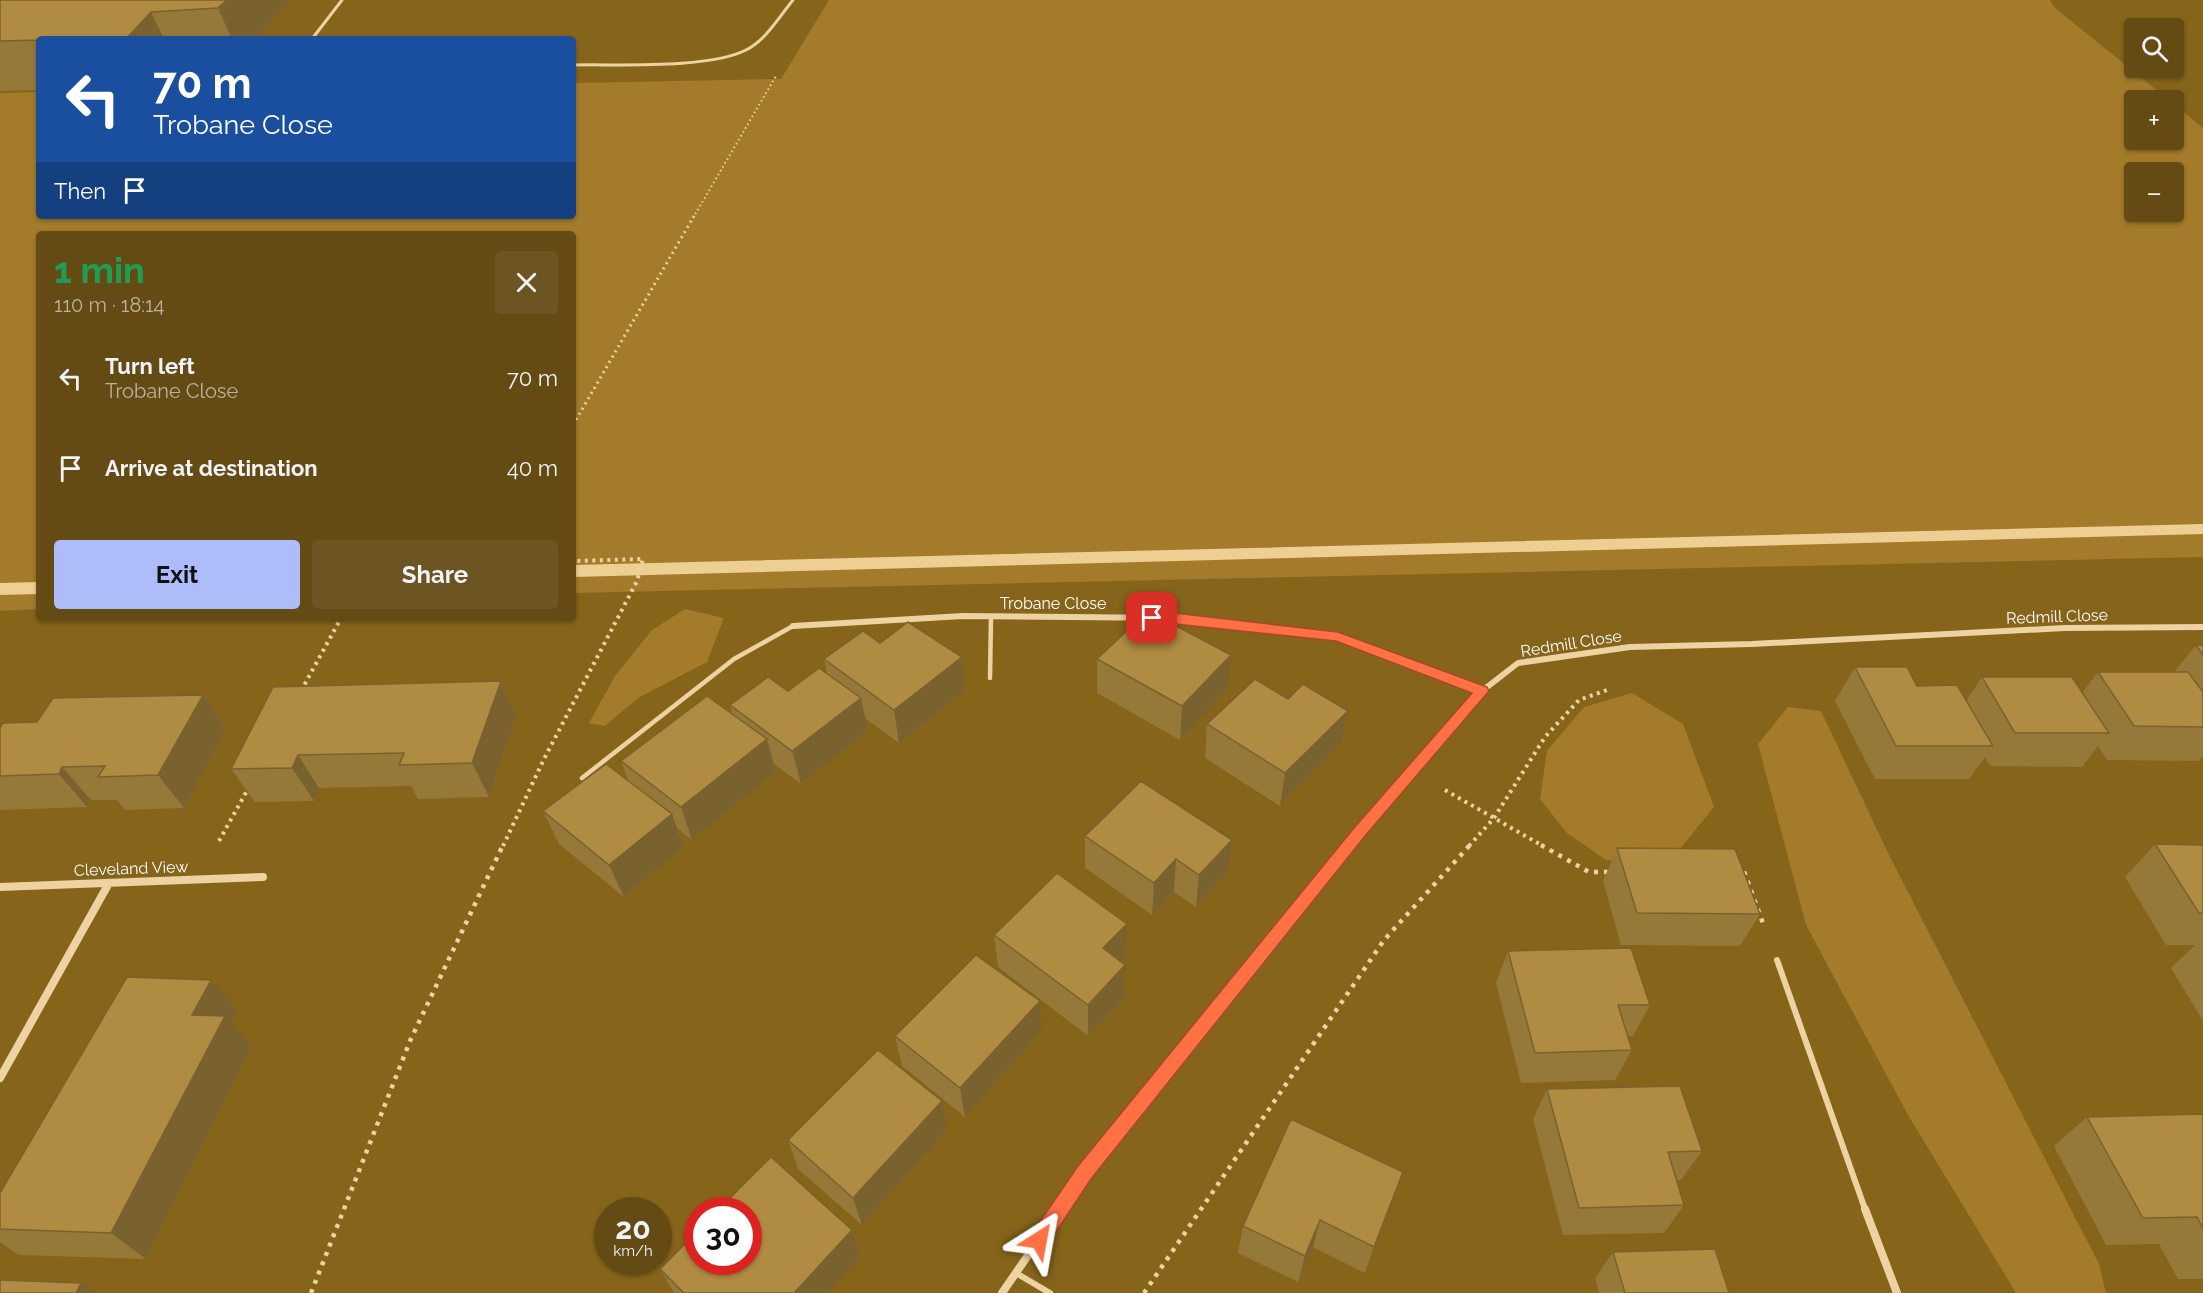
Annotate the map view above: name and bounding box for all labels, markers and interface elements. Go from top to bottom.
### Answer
map controls [2124,18,2184,222]
button: search [2124,18,2184,78]
text: 70 m [153,59,252,108]
icon: left [54,60,132,138]
button: + [2124,90,2184,150]
text: Trobane Close [153,109,333,140]
button: − [2124,162,2184,222]
icon: arrive [118,174,151,207]
text: Then [54,178,106,204]
text: 1 min [54,249,145,291]
button: close [495,251,558,314]
text: 110 m · 18:14 [54,293,164,317]
text: Turn left [105,353,195,379]
icon: left [54,362,87,395]
text: 70 m [507,365,558,391]
text: Trobane Close [105,379,238,403]
icon: arrive [54,452,87,485]
text: Arrive at destination [105,455,318,481]
text: 40 m [507,455,558,481]
button: Exit [54,540,300,609]
button: Share [312,540,558,609]
pin [1126,592,1177,643]
street label: Trobane Close [1000,594,1106,613]
icon: arrive [1135,601,1168,634]
street label: Redmill Close [2006,605,2108,628]
street label: Redmill Close [1519,626,1623,661]
street label: Cleveland View [73,857,189,880]
speed limit sign: 30 [684,1197,762,1275]
position arrow [1007,1208,1071,1272]
text: 20 [615,1211,651,1246]
text: km/h [613,1242,653,1260]

